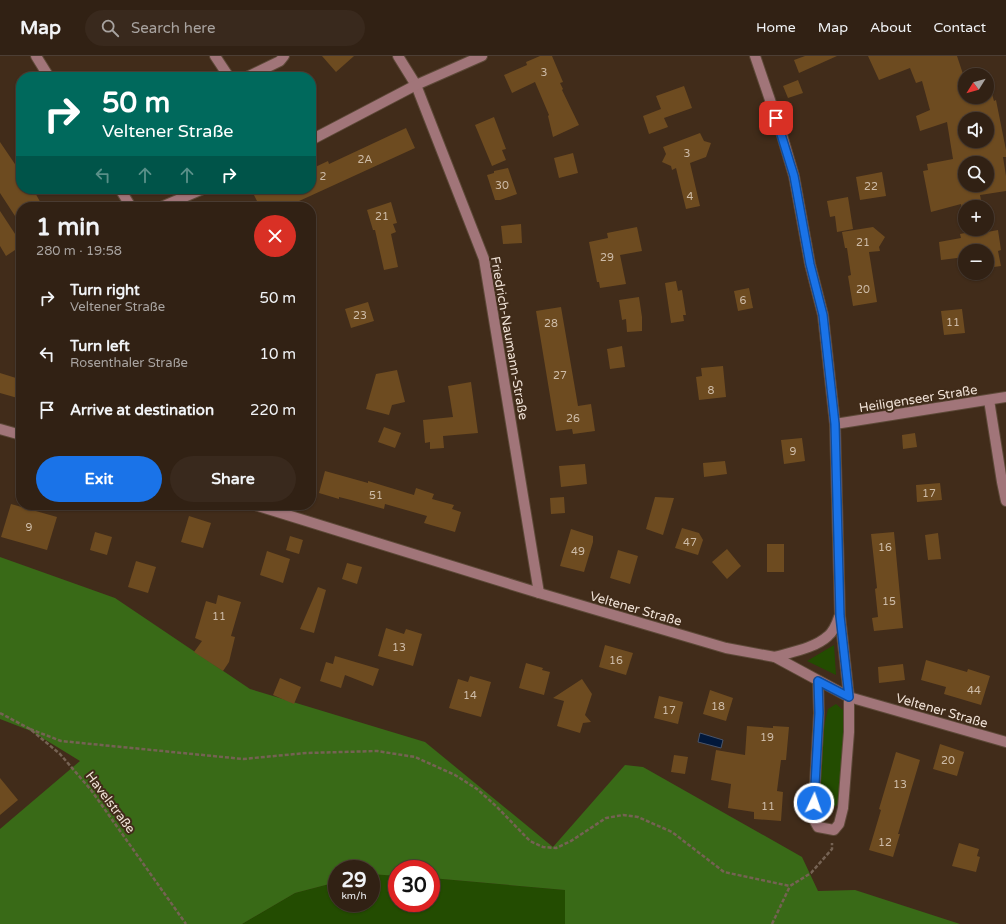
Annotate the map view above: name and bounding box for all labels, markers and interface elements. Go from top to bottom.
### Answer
search box [85,10,365,46]
text: Map [20,17,61,39]
icon: search [99,17,121,39]
text: Search here [131,19,215,37]
text: Home [756,19,796,36]
text: Map [818,19,848,36]
text: About [870,19,912,36]
text: Contact [934,19,986,36]
house number: 3 [541,66,548,79]
north arrow [958,68,994,104]
map controls [958,68,994,280]
text: 50 m [102,86,170,120]
icon: right [36,88,88,140]
pin [759,101,793,135]
icon: arrive [765,107,787,129]
button: sound [958,112,994,148]
text: Veltener Straße [102,120,234,142]
house number: 3 [684,147,691,160]
house number: 2A [357,153,373,166]
button: search [958,156,994,192]
icon: left [92,164,114,186]
icon: ahead [134,164,156,186]
icon: ahead [176,164,198,186]
icon: right [218,164,240,186]
house number: 2 [320,170,327,183]
house number: 30 [495,179,509,192]
house number: 22 [864,180,878,193]
house number: 4 [687,190,694,203]
button: + [958,200,994,236]
house number: 21 [375,210,389,223]
text: 1 min [36,213,100,242]
button: close [254,215,296,257]
house number: 21 [856,236,870,249]
text: 280 m · 19:58 [36,243,122,259]
button: − [958,244,994,280]
house number: 29 [600,251,614,264]
street label: Friedrich-Naumann-Straße [487,255,531,421]
text: Turn right [70,281,140,299]
house number: 20 [856,283,870,296]
icon: right [36,287,58,309]
text: 50 m [259,289,296,307]
house number: 6 [740,294,747,307]
text: Veltener Straße [70,299,165,315]
house number: 23 [353,309,367,322]
house number: 11 [946,316,960,329]
house number: 28 [544,317,558,330]
text: Turn left [70,337,130,355]
icon: left [36,343,58,365]
text: 10 m [259,345,296,363]
text: Rosenthaler Straße [70,355,188,371]
house number: 27 [553,369,567,382]
street label: Heiligenseer Straße [858,382,979,416]
house number: 8 [708,384,715,397]
icon: arrive [36,399,58,421]
text: Arrive at destination [70,401,214,419]
text: 220 m [250,401,296,419]
house number: 26 [566,412,580,425]
house number: 9 [790,445,797,458]
button: Exit [36,456,162,502]
button: Share [170,456,296,502]
house number: 17 [922,487,936,500]
house number: 51 [369,489,383,502]
house number: 9 [26,521,33,534]
house number: 47 [683,536,697,549]
house number: 16 [878,541,892,554]
house number: 49 [571,545,585,558]
street label: Veltener Straße [588,588,684,630]
house number: 15 [882,595,896,608]
house number: 11 [212,610,226,623]
house number: 13 [392,641,406,654]
house number: 16 [609,654,623,667]
house number: 44 [967,684,981,697]
house number: 14 [463,689,477,702]
street label: Veltener Straße [894,690,990,732]
house number: 18 [711,700,725,713]
house number: 17 [662,704,676,717]
house number: 19 [760,731,774,744]
house number: 20 [941,754,955,767]
street label: Havelstraße [82,769,139,837]
house number: 13 [893,778,907,791]
position arrow [793,782,835,824]
house number: 11 [761,800,775,813]
house number: 12 [878,836,892,849]
speed limit sign: 30 [388,860,440,912]
text: 29 [341,869,367,893]
text: km/h [341,890,367,902]

